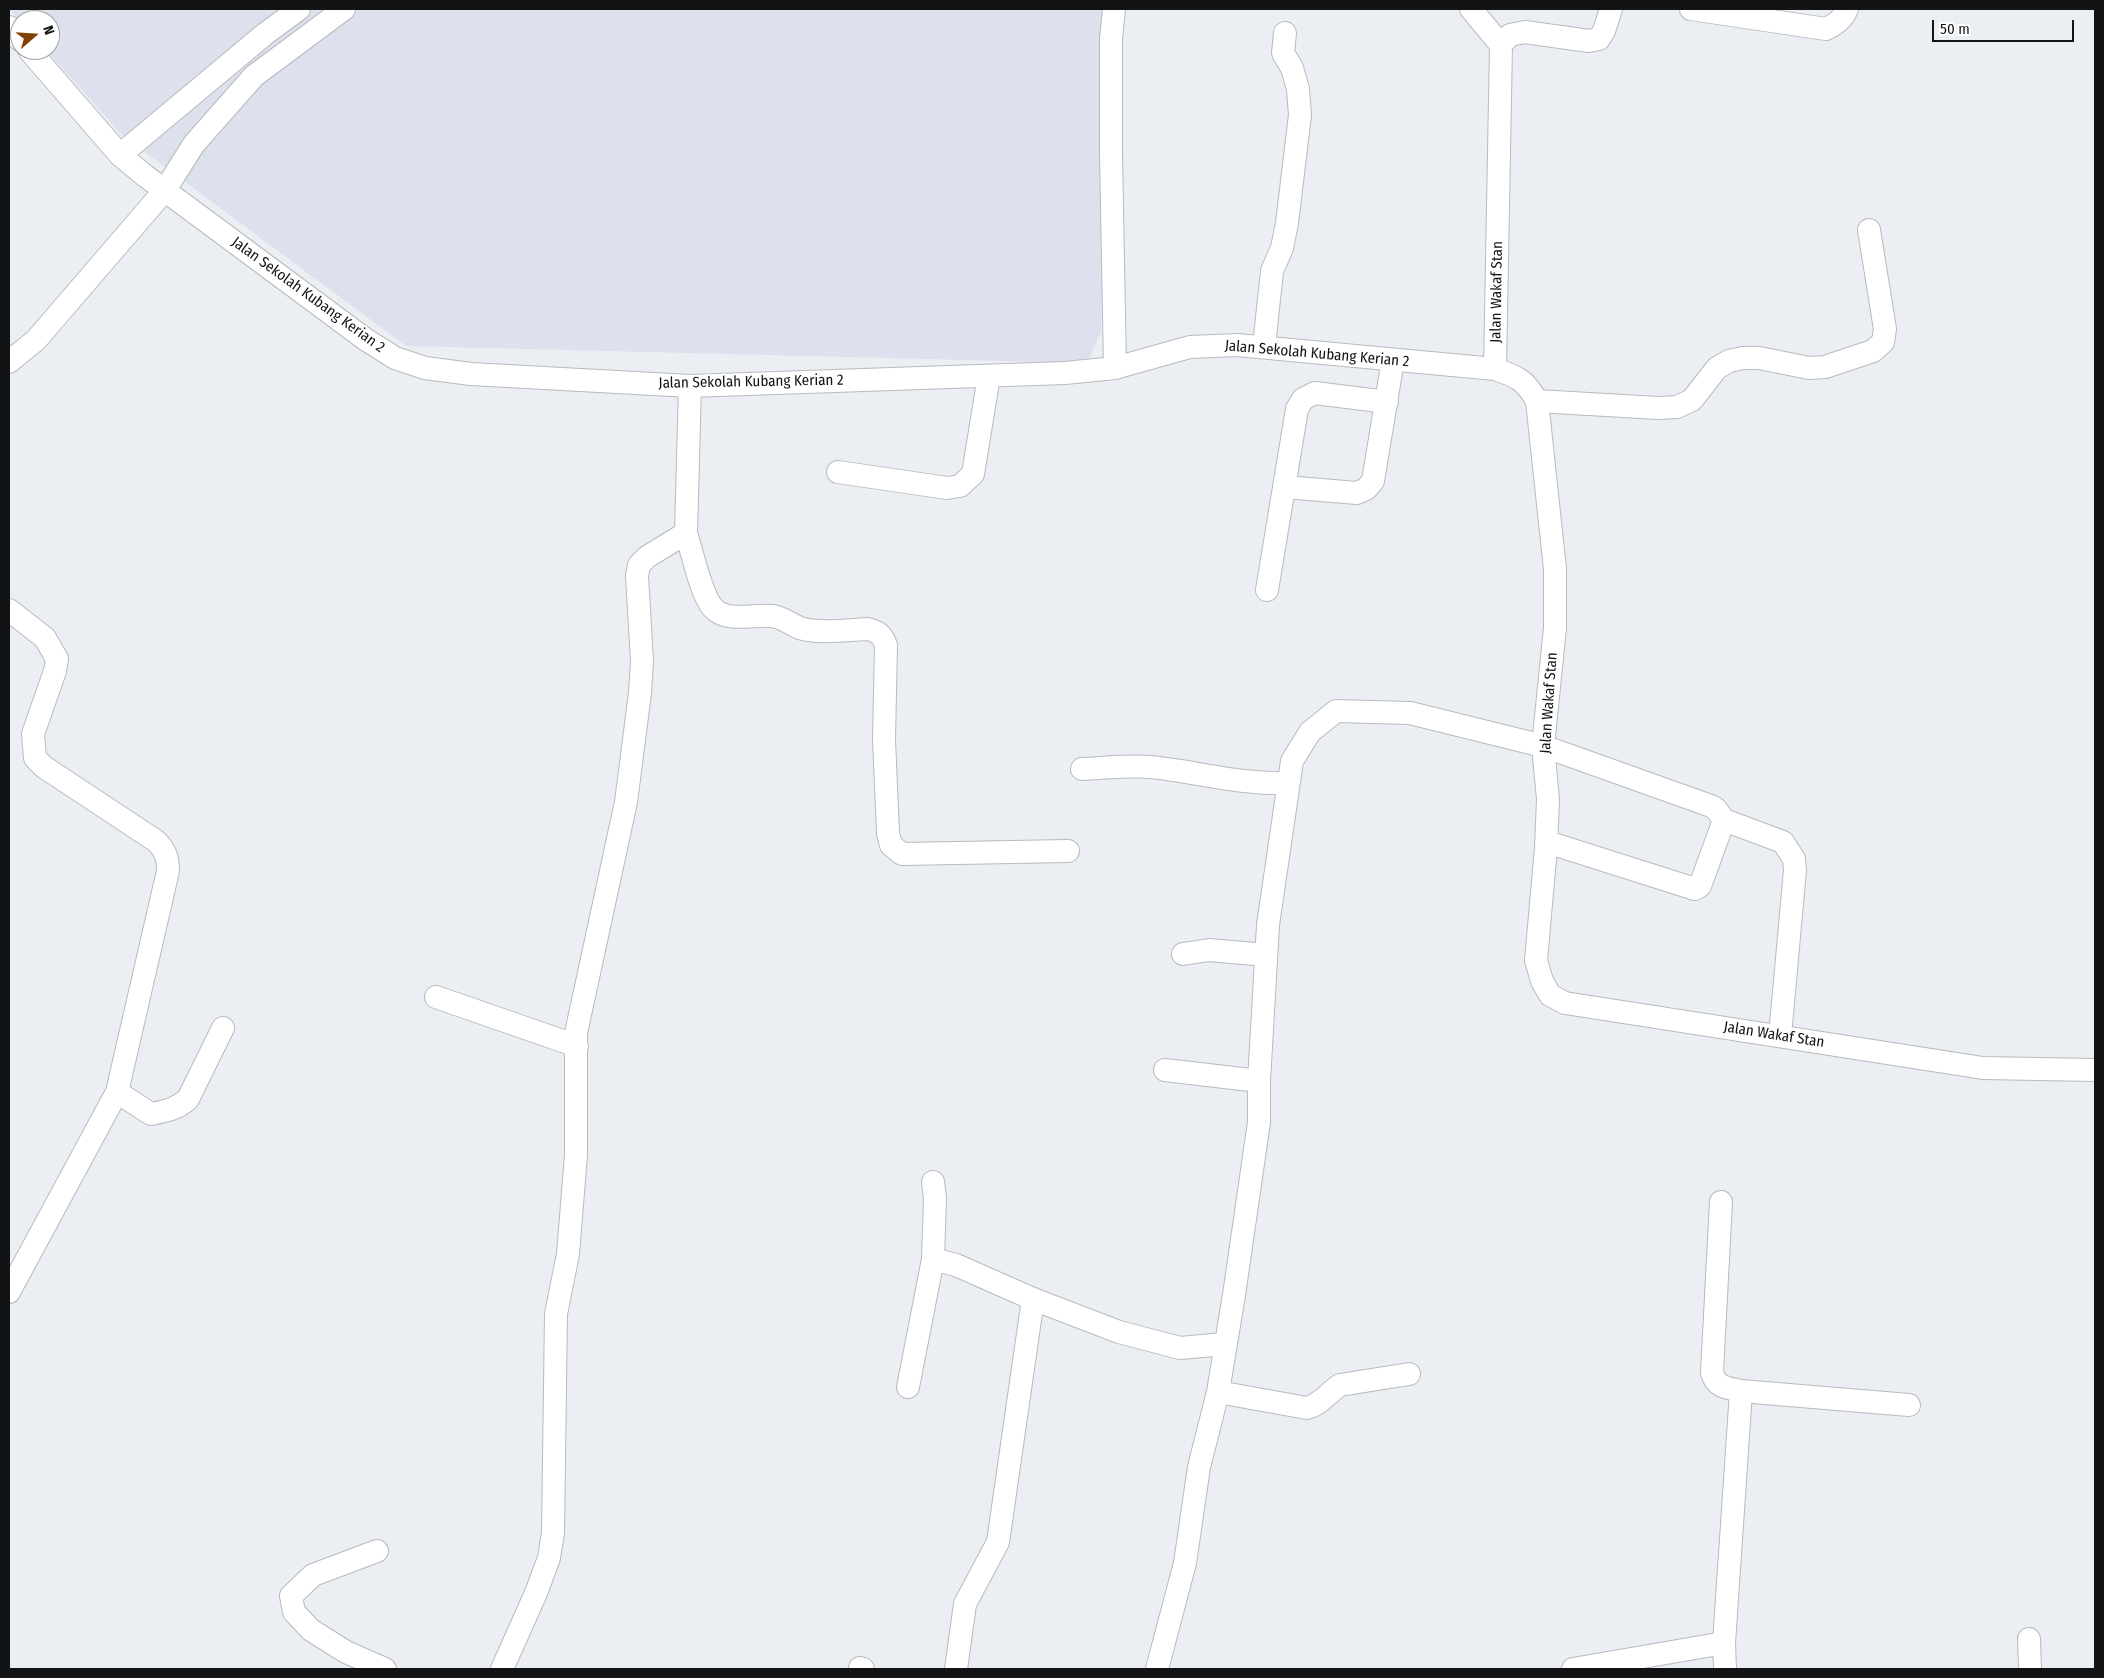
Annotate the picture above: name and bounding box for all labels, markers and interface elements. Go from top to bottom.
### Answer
north arrow [10,10,60,60]
scale bar [1934,10,2076,42]
text: 50 m [1940,20,1970,38]
text: N [39,24,58,37]
street label: Jalan Sekolah Kubang Kerian 2 [228,233,388,357]
street label: Jalan Wakaf Stan [1487,241,1507,343]
street label: Jalan Sekolah Kubang Kerian 2 [1224,337,1410,371]
street label: Jalan Sekolah Kubang Kerian 2 [658,371,844,393]
street label: Jalan Wakaf Stan [1536,652,1562,754]
street label: Jalan Wakaf Stan [1722,1018,1826,1052]

